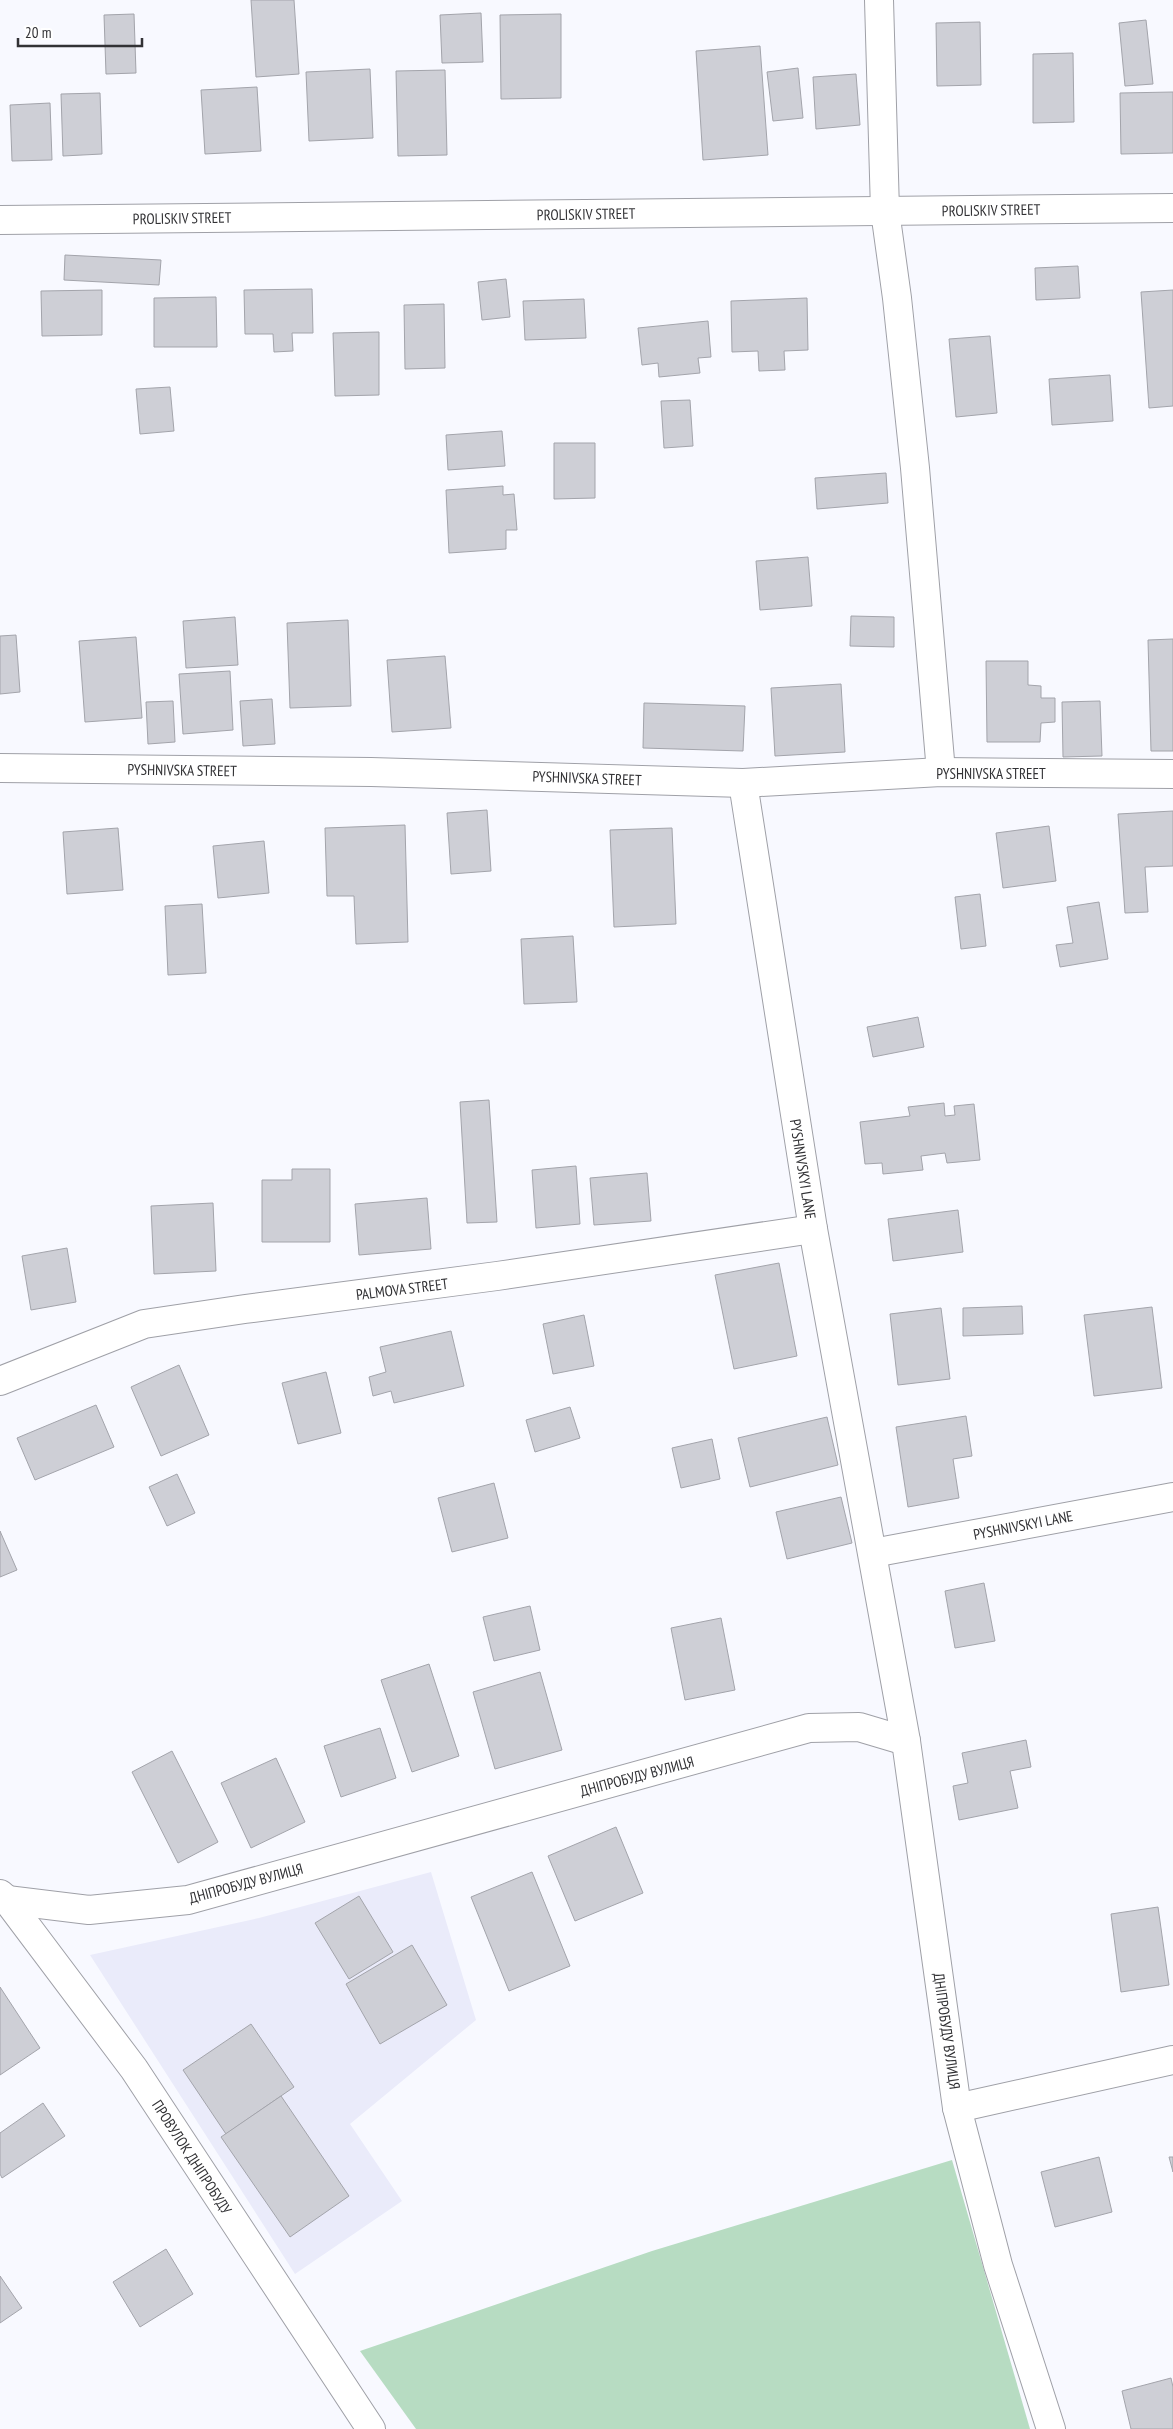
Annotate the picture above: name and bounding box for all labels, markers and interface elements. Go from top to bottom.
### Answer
scale bar [18,15,141,47]
text: 20 m [25,23,51,42]
street label: PROLISKIV STREET [942,200,1041,220]
street label: PROLISKIV STREET [537,204,636,224]
street label: PROLISKIV STREET [133,208,232,228]
street label: PYSHNIVSKA STREET [127,760,237,780]
street label: PYSHNIVSKA STREET [936,764,1046,783]
street label: PYSHNIVSKA STREET [532,767,642,789]
street label: PYSHNIVSKYI LANE [786,1118,820,1220]
street label: PALMOVA STREET [355,1274,449,1304]
street label: PYSHNIVSKYI LANE [972,1506,1074,1544]
street label: ДНІПРОБУДУ ВУЛИЦЯ [578,1752,696,1800]
street label: ДНІПРОБУДУ ВУЛИЦЯ [187,1859,305,1907]
street label: ДНІПРОБУДУ ВУЛИЦЯ [929,1972,965,2090]
street label: ПРОВУЛОК ДНІПРОБУДУ [148,2096,236,2218]

